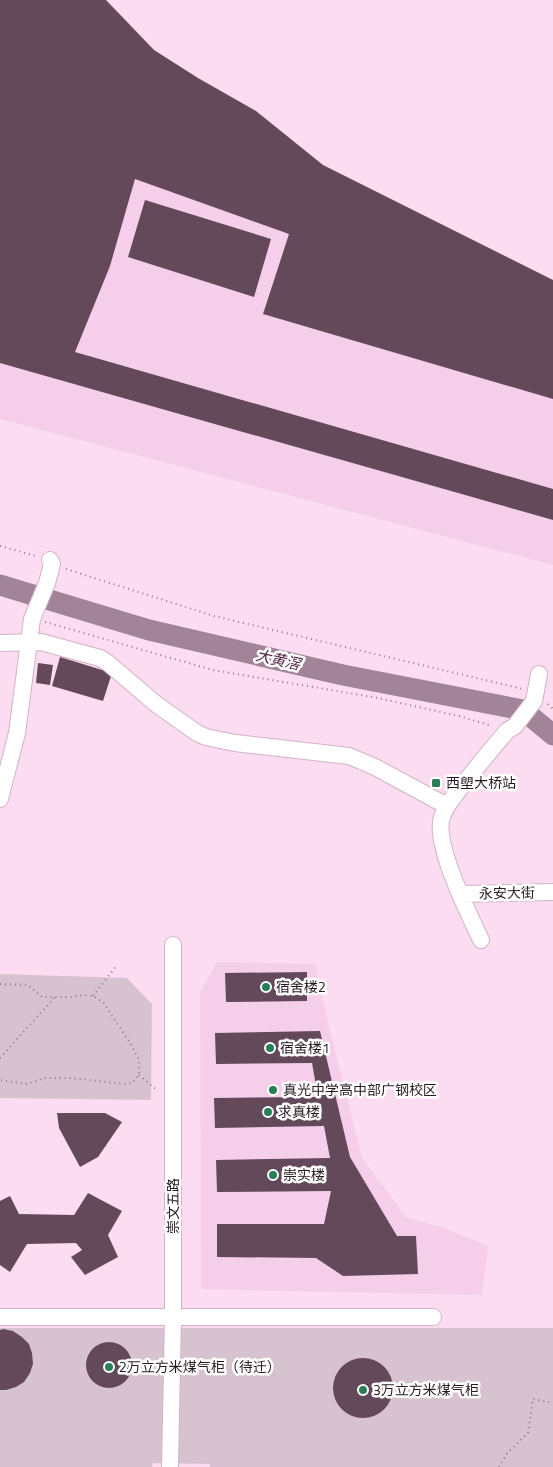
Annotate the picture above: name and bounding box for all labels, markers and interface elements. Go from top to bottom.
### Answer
water label: 大黄滘 [254,643,305,676]
place label: 西塱大桥站 [446,772,516,793]
marker: 西塱大桥站 [430,777,442,789]
street label: 永安大街 [479,882,535,903]
place label: 宿舍楼2 [276,976,326,997]
marker: 宿舍楼2 [260,981,272,993]
place label: 宿舍楼1 [280,1037,330,1058]
marker: 宿舍楼1 [264,1042,276,1054]
place label: 真光中学高中部广钢校区 [283,1079,437,1100]
marker: 真光中学高中部广钢校区 [267,1084,279,1096]
place label: 求真楼 [278,1101,320,1122]
marker: 求真楼 [262,1106,274,1118]
place label: 崇实楼 [283,1164,325,1185]
marker: 崇实楼 [267,1169,279,1181]
street label: 崇文五路 [162,1178,183,1234]
place label: 2万立方米煤气柜（待迁） [119,1356,281,1377]
marker: 2万立方米煤气柜（待迁） [103,1361,115,1373]
place label: 3万立方米煤气柜 [373,1379,479,1400]
marker: 3万立方米煤气柜 [357,1384,369,1396]

